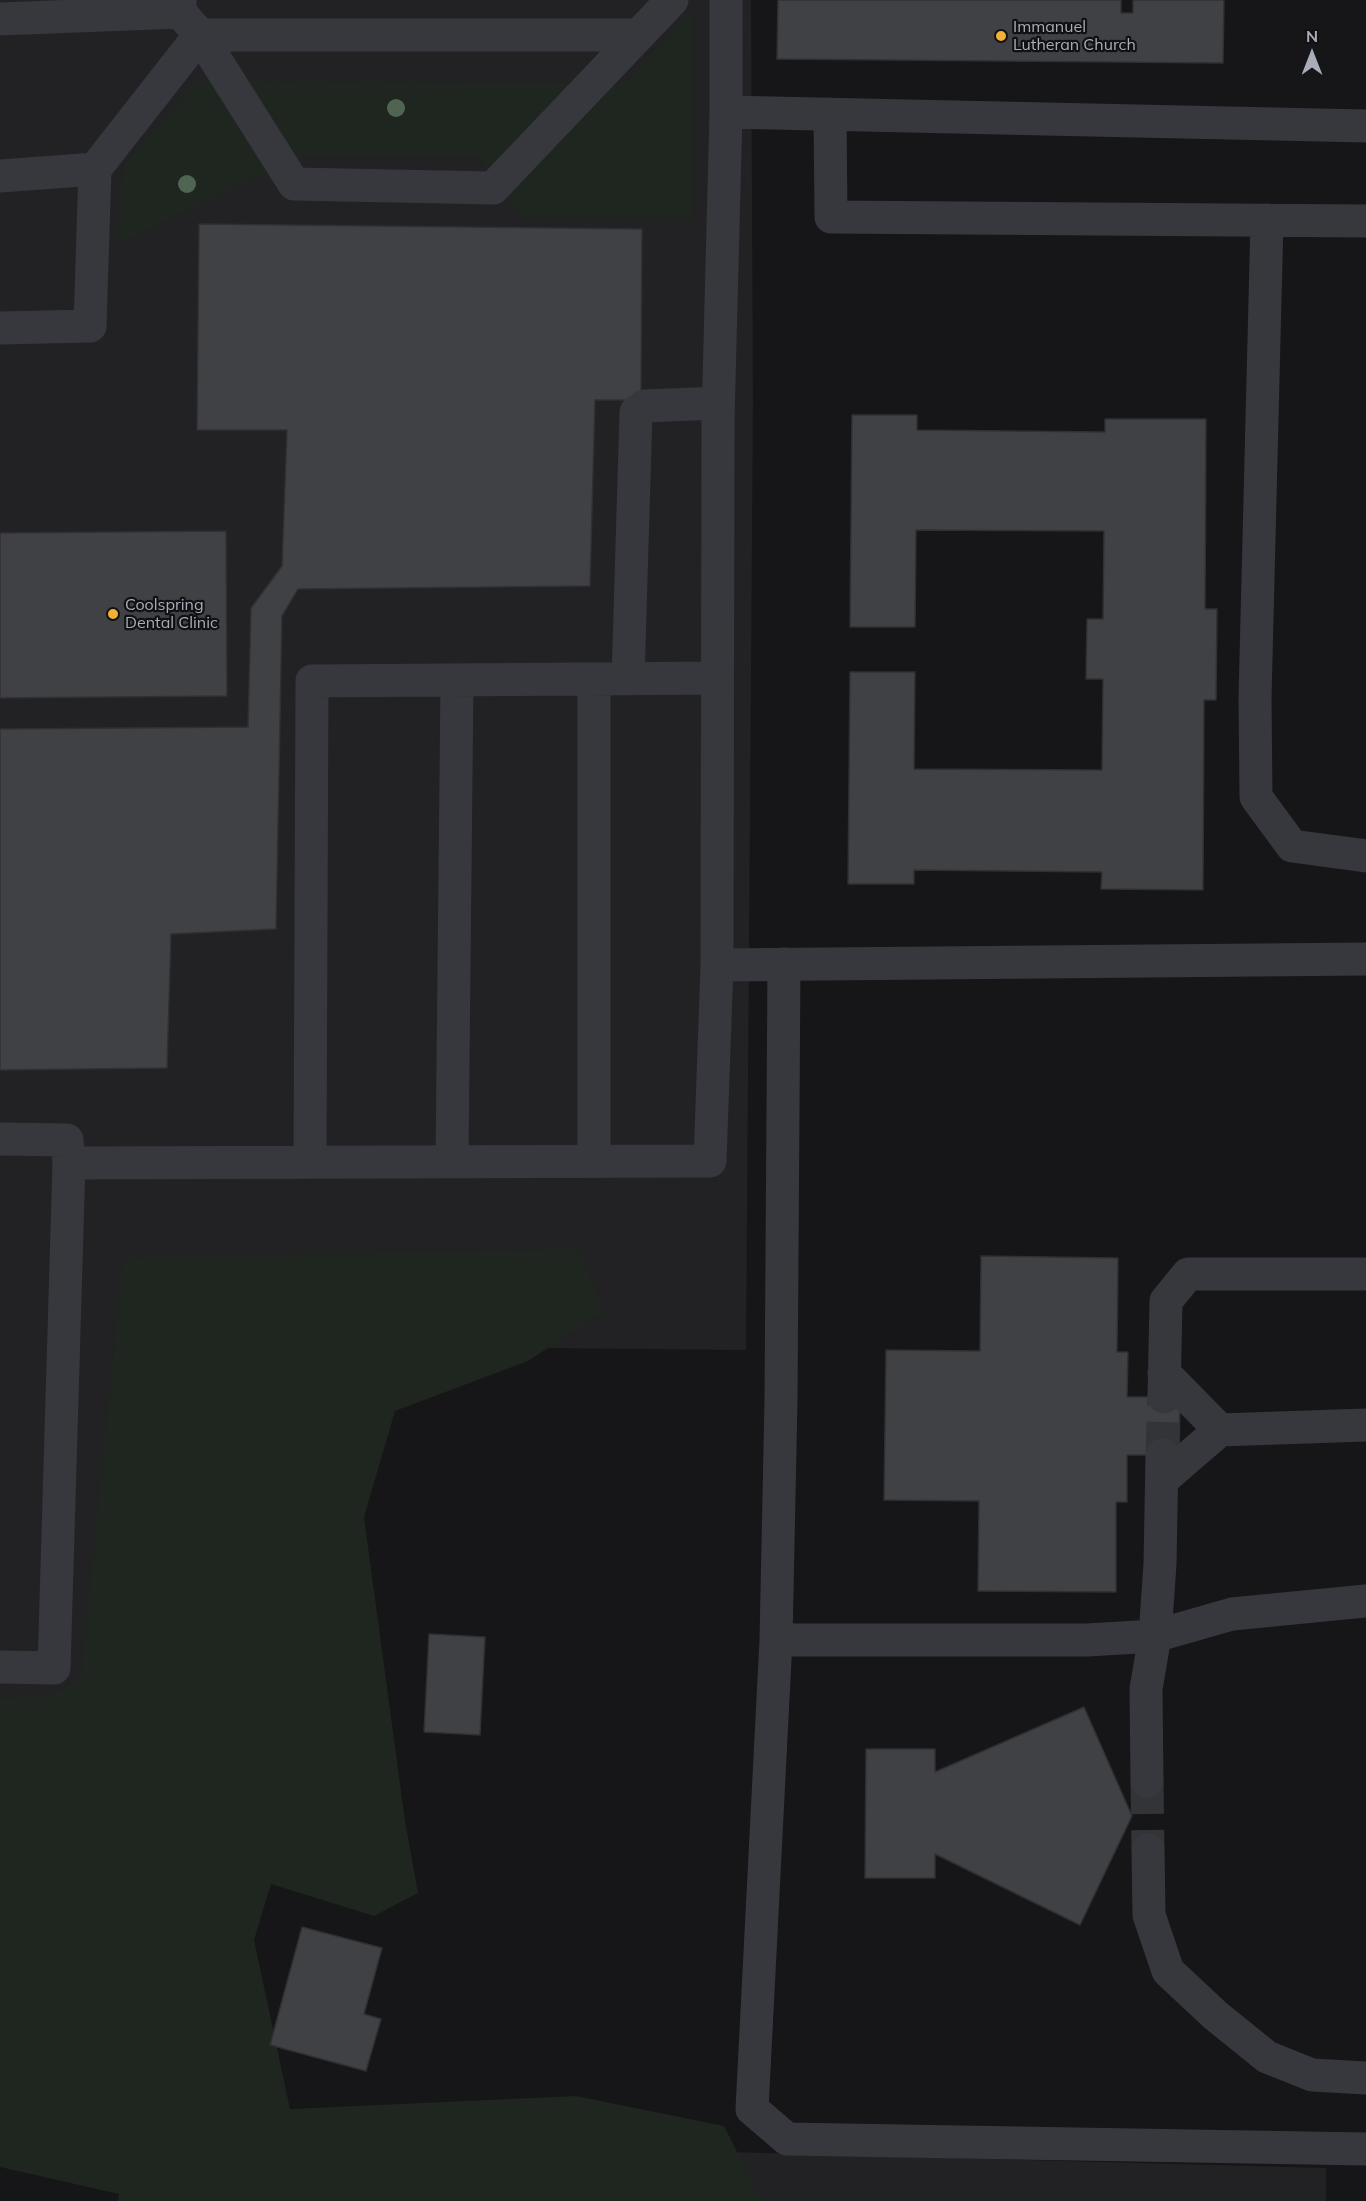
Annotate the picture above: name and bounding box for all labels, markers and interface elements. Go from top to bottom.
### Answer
place label: Immanuel Lutheran Church [1013,17,1136,55]
north arrow [1282,24,1342,84]
text: N [1306,26,1318,46]
marker: Immanuel Lutheran Church [994,29,1008,43]
place label: Coolspring Dental Clinic [125,595,218,633]
marker: Coolspring Dental Clinic [106,607,120,621]

